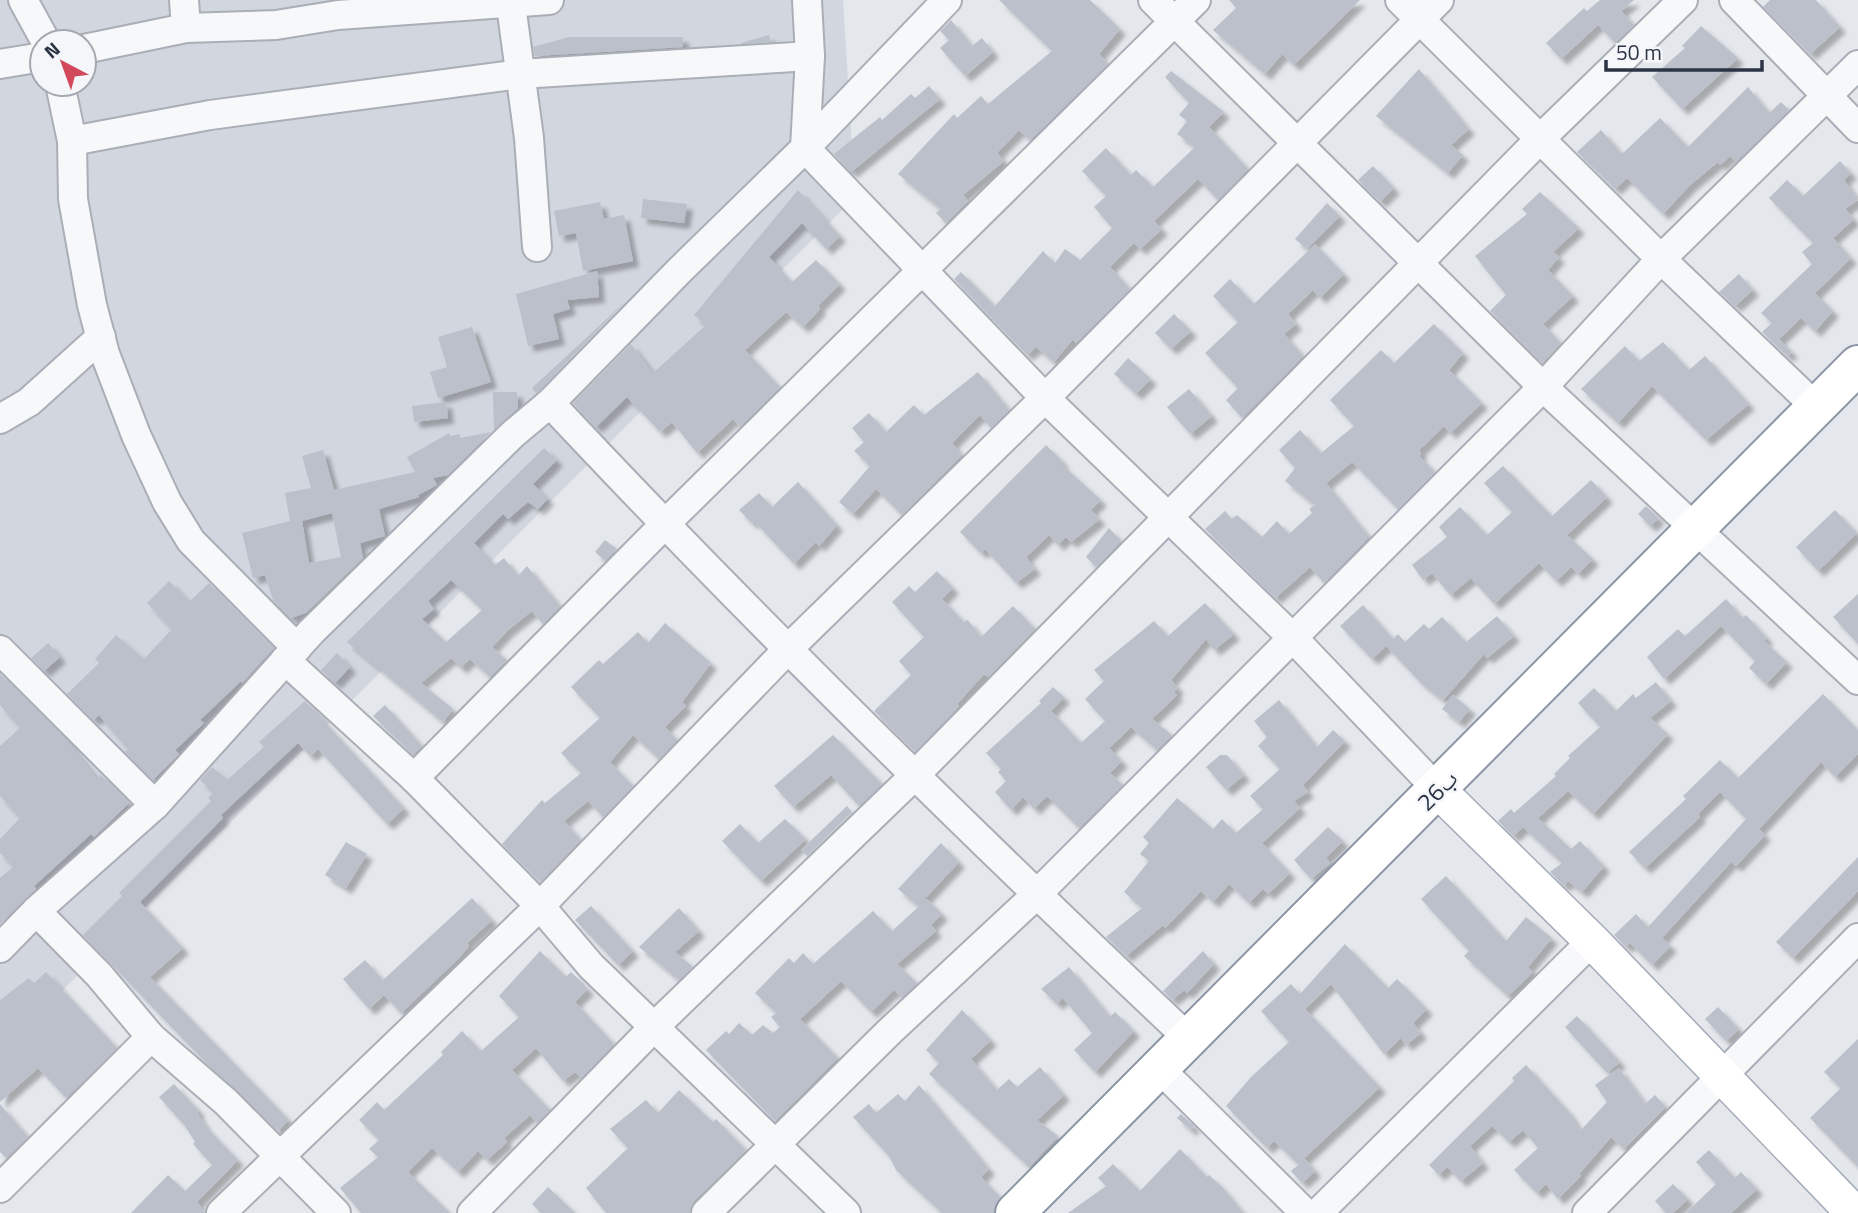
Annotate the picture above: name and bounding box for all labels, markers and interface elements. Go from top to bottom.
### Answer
north arrow [28,28,98,98]
scale bar [1606,28,1762,72]
text: N [37,35,66,65]
text: 50 m [1616,36,1662,68]
street label: 26ب [1408,761,1466,819]

